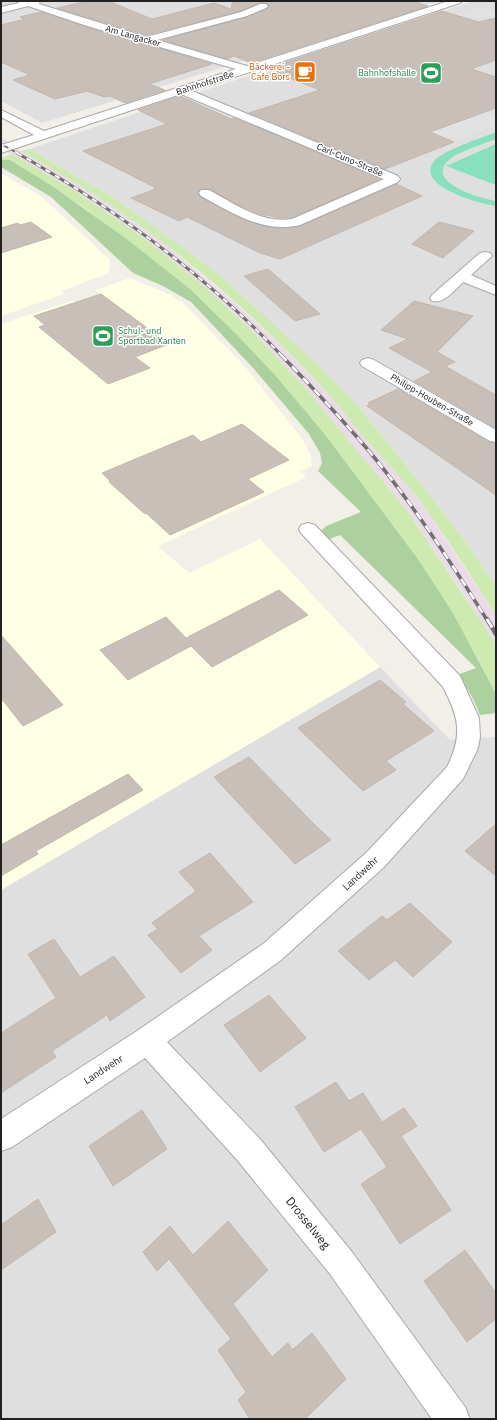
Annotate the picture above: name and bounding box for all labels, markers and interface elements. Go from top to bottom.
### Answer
street label: Am Langacker [104,22,163,49]
cafe icon: Bäckerei - Cafe Bors [292,59,318,85]
sports icon: Bahnhofshalle [418,60,444,86]
place label: Bäckerei - Cafe Bors [249,61,290,82]
place label: Bahnhofshalle [358,67,416,78]
street label: Bahnhofstraße [175,68,235,97]
street label: Carl-Cuno-Straße [315,141,385,179]
sports icon: Schul- und Sportbad Xanten [90,323,116,349]
place label: Schul- und Sportbad Xanten [118,325,186,346]
street label: Philipp-Houben-Straße [389,371,476,428]
street label: Landwehr [340,853,381,893]
street label: Landwehr [81,1052,126,1087]
street label: Drosselweg [283,1194,334,1252]

